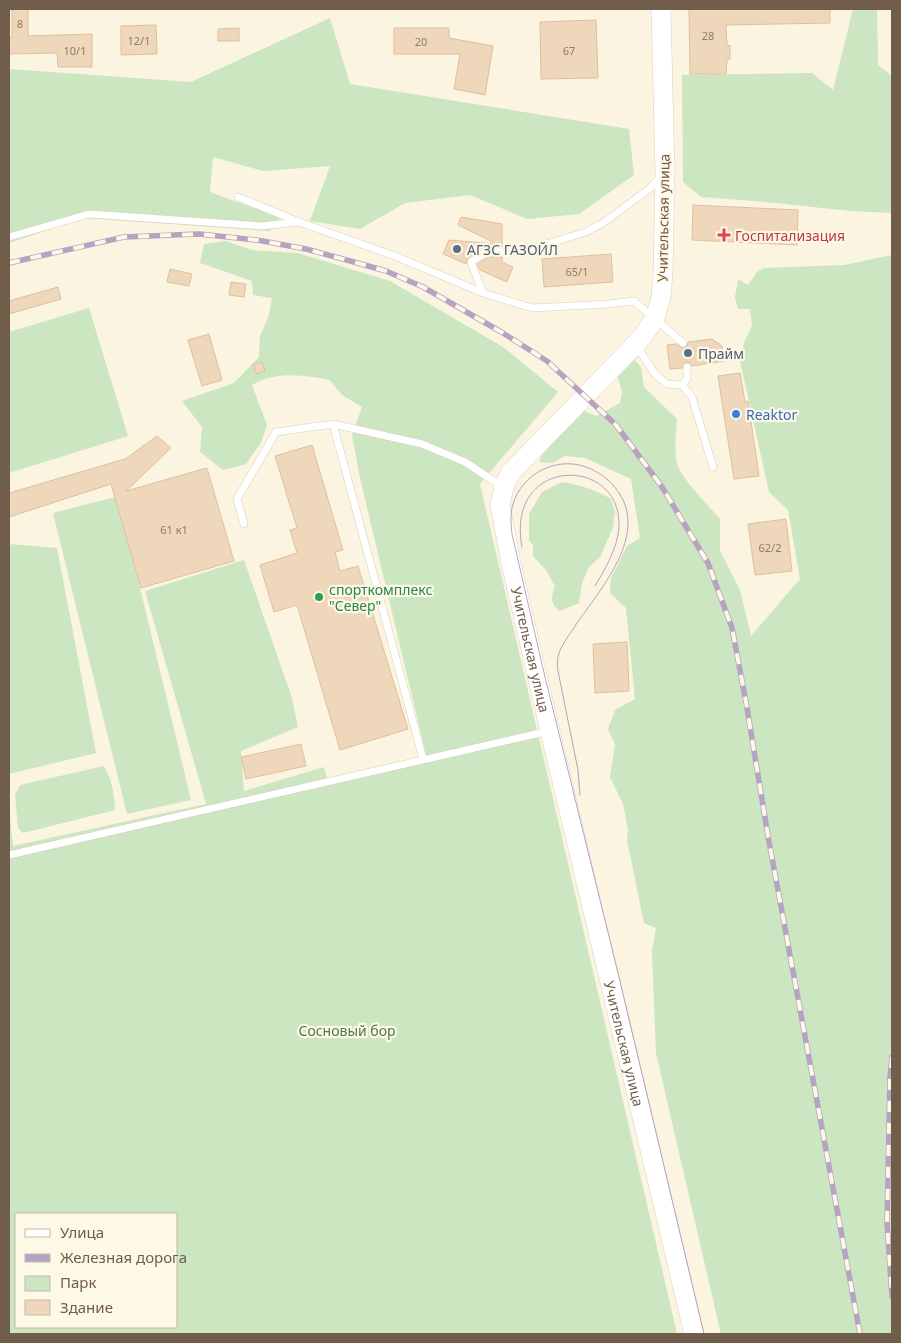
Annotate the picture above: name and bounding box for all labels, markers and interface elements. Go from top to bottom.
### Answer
house number: 8 [17,16,23,31]
house number: 28 [702,28,714,43]
house number: 12/1 [128,33,150,48]
house number: 20 [415,34,427,49]
house number: 10/1 [64,43,86,58]
house number: 67 [563,43,575,58]
street label: Учительская улица [652,154,674,282]
place label: Госпитализация [735,226,845,245]
marker: Госпитализация [717,228,731,242]
place label: АГЗС ГАЗОЙЛ [467,240,558,259]
marker: АГЗС ГАЗОЙЛ [451,243,463,255]
house number: 65/1 [566,264,588,279]
place label: Прайм [698,344,744,363]
marker: Прайм [682,347,694,359]
place label: Reaktor [746,405,797,424]
marker: Reaktor [730,408,742,420]
house number: 61 к1 [160,522,188,537]
house number: 62/2 [759,540,781,555]
place label: спорткомплекс "Север" [329,580,432,615]
street label: Учительская улица [507,585,555,714]
marker: спорткомплекс "Север" [313,591,325,603]
street label: Учительская улица [600,979,649,1108]
park label: Сосновый бор [298,1021,396,1040]
legend [15,1213,178,1328]
text: Улица [60,1222,104,1242]
text: Железная дорога [60,1247,187,1267]
text: Парк [60,1272,96,1292]
text: Здание [60,1297,113,1317]

